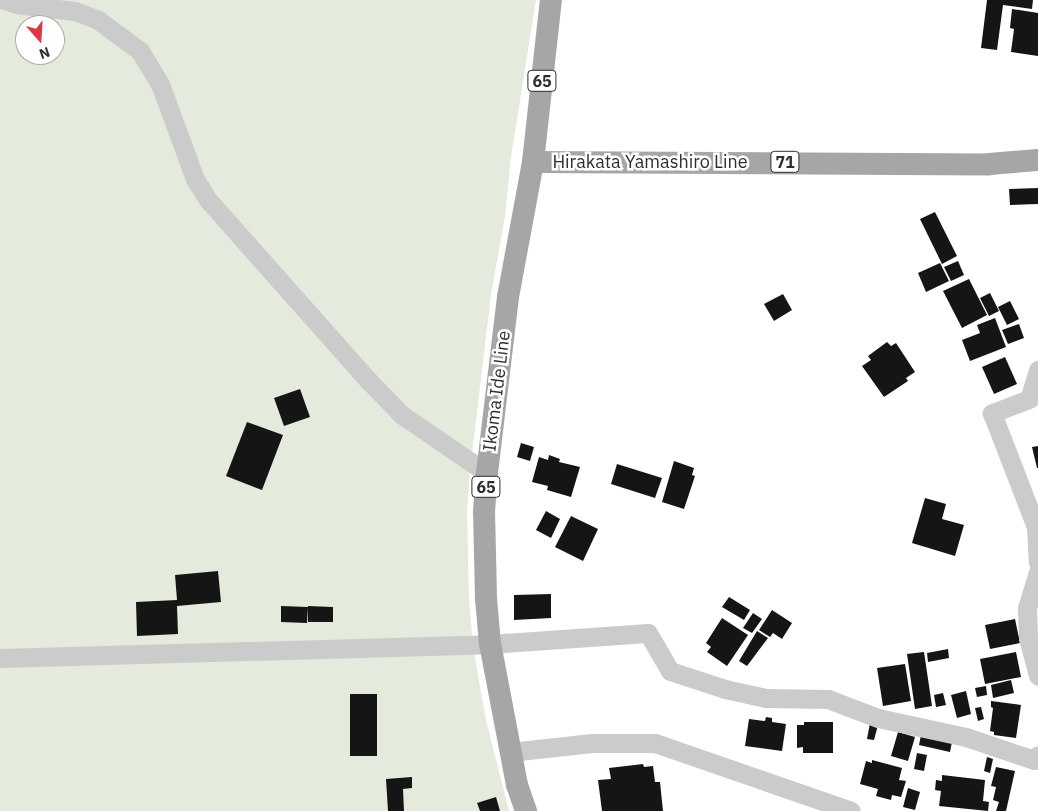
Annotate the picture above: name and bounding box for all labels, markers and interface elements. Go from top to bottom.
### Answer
north arrow [15,15,65,65]
text: N [37,43,52,63]
road number: 65 [527,68,557,94]
road number: 71 [770,148,800,176]
street label: Hirakata Yamashiro Line [552,151,748,173]
street label: Ikoma Ide Line [479,329,515,453]
road number: 65 [471,474,501,501]

